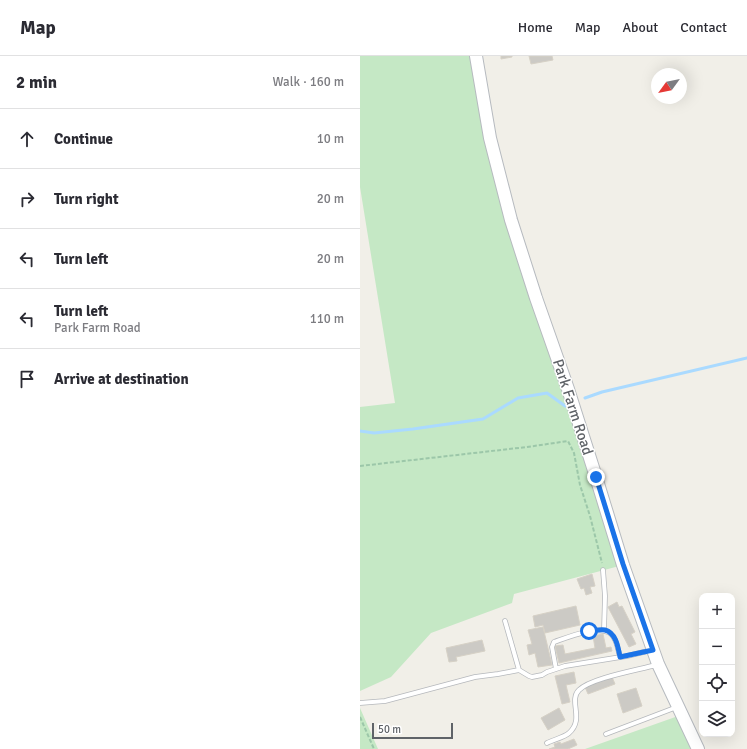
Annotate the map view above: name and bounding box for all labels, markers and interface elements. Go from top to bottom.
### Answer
text: Map [20,16,56,40]
text: Home [518,19,553,36]
text: Map [575,19,600,36]
text: About [622,19,658,36]
text: Contact [680,19,727,36]
north arrow [651,68,687,104]
text: 2 min [16,72,57,93]
text: Walk · 160 m [273,74,344,90]
icon: ahead [16,128,38,150]
text: Continue [54,130,113,148]
text: 10 m [317,131,344,147]
icon: right [16,188,38,210]
text: Turn right [54,190,119,208]
text: 20 m [317,191,344,207]
icon: left [16,248,38,270]
text: Turn left [54,250,108,268]
text: 20 m [317,251,344,267]
text: Turn left [54,302,108,320]
icon: left [16,308,38,330]
text: 110 m [310,311,344,327]
text: Park Farm Road [54,320,141,336]
street label: Park Farm Road [549,357,597,457]
icon: arrive [16,368,38,390]
text: Arrive at destination [54,370,189,388]
route end [587,468,605,486]
map controls [699,593,735,737]
button: + [699,593,735,629]
route start [580,622,598,640]
button: − [699,629,735,665]
button: locate [699,665,735,701]
button: layers [699,701,735,737]
scale bar [372,721,453,740]
text: 50 m [378,723,401,736]

